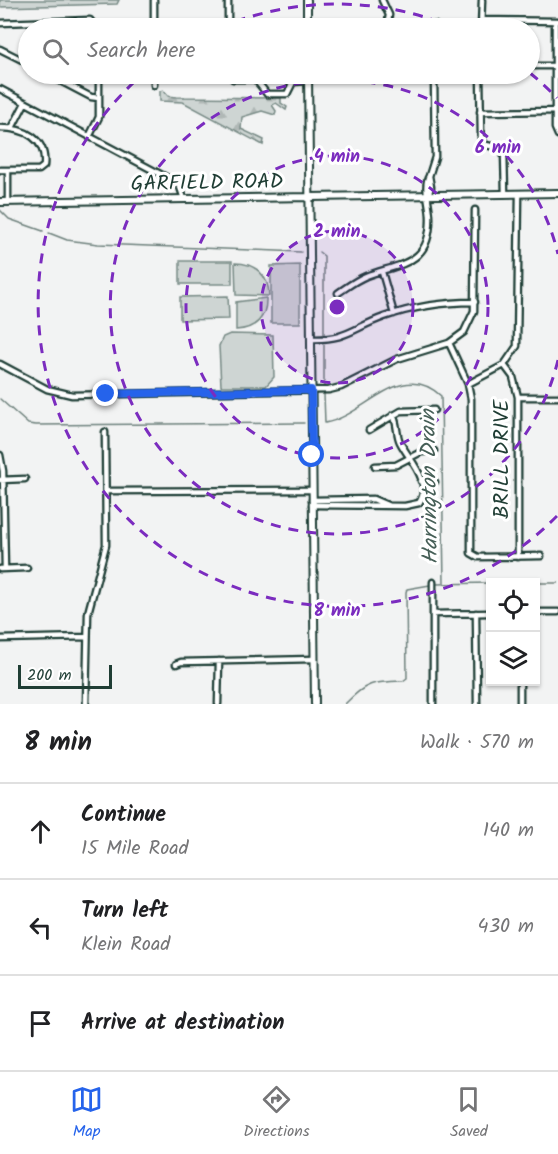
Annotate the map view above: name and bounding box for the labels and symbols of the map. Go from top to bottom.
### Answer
text: 6 min [475,134,521,163]
text: 4 min [314,143,360,172]
street label: GARFIELD ROAD [130,166,284,201]
text: 2 min [314,218,360,247]
centre of rings [327,297,347,317]
route end [92,380,118,406]
street label: BRILL DRIVE [486,399,519,519]
water label: Harrington Drain [412,407,449,565]
route start [298,441,324,467]
text: 8 min [314,597,360,626]
scale bar [18,662,112,690]

